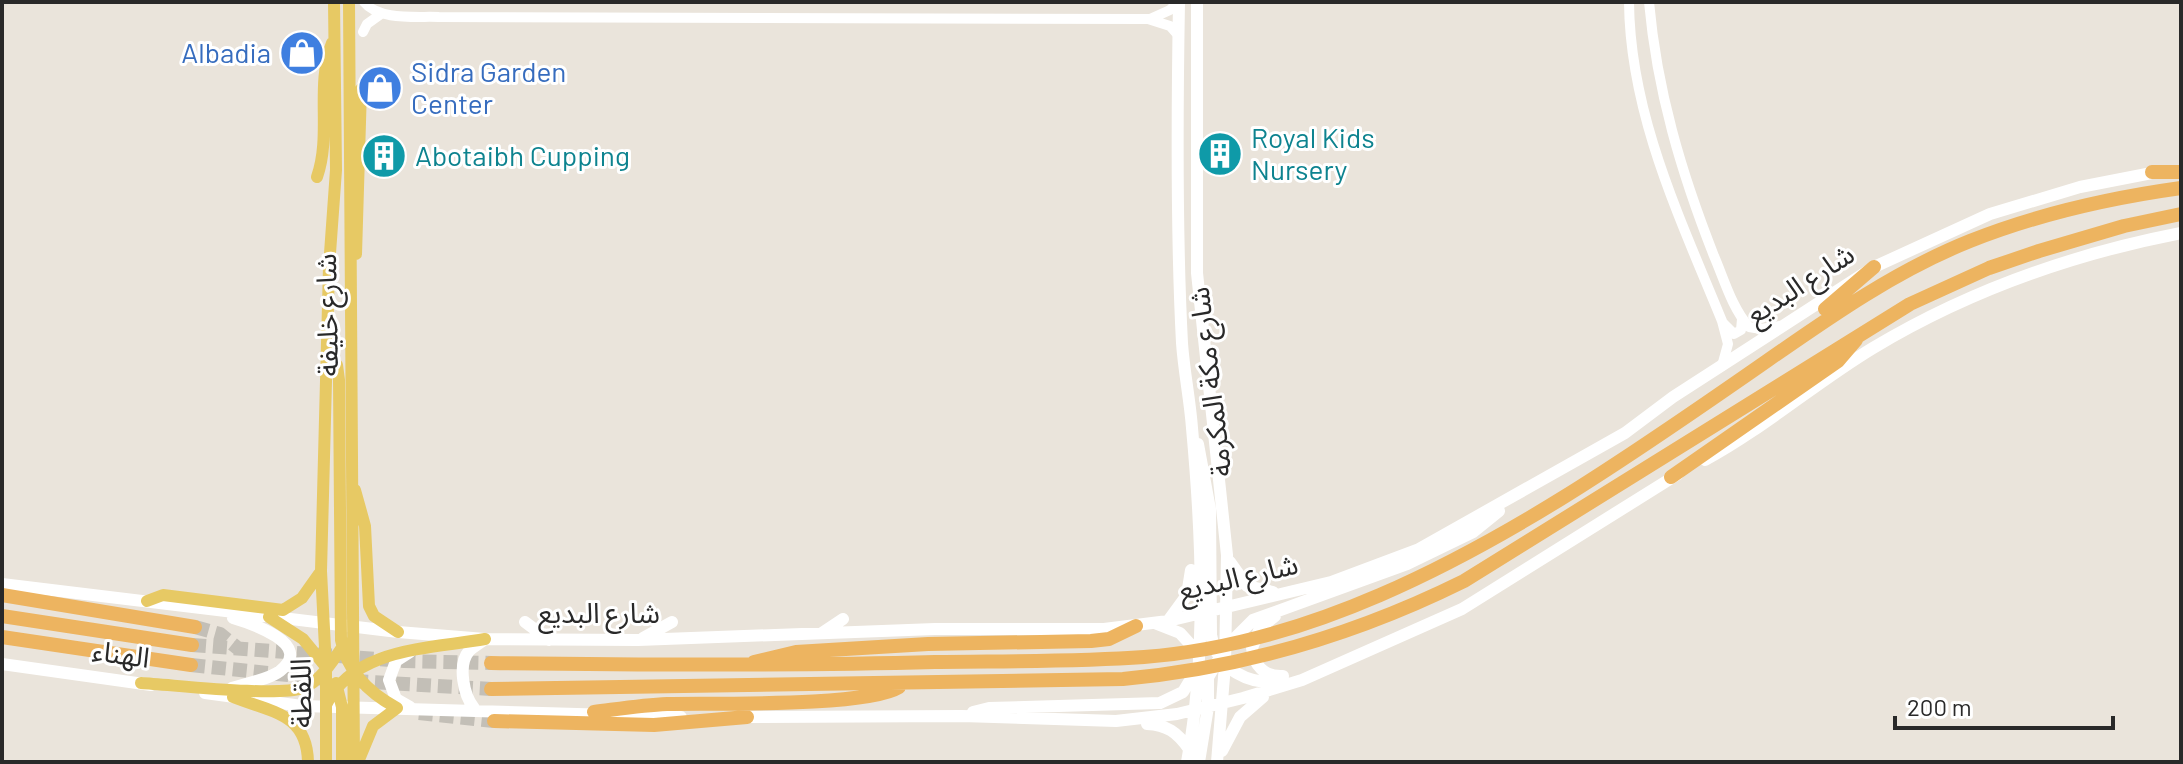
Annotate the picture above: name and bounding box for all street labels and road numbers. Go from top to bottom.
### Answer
street label: شارع البديع [1739,236,1863,335]
street label: شارع خليفة [308,253,349,377]
street label: شارع مكة المكرمة [1180,285,1242,479]
street label: شارع البديع [1175,546,1302,611]
street label: شارع البديع [538,595,660,634]
street label: الهناء [90,632,152,674]
street label: اللقطة [282,658,318,728]

